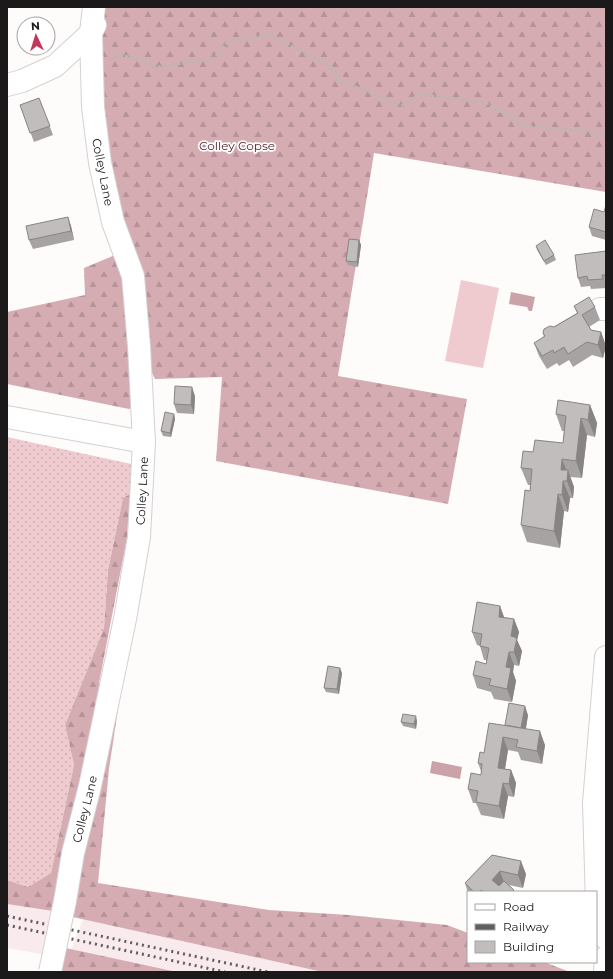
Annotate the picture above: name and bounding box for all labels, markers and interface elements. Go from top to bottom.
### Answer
north arrow [16,16,56,56]
text: N [30,19,40,33]
street label: Colley Lane [89,137,117,207]
park label: Colley Copse [199,138,275,153]
street label: Colley Lane [132,456,151,525]
street label: Colley Lane [68,774,100,844]
legend [467,891,597,963]
text: Road [503,899,534,914]
text: Railway [503,919,549,934]
text: Building [503,939,554,954]

